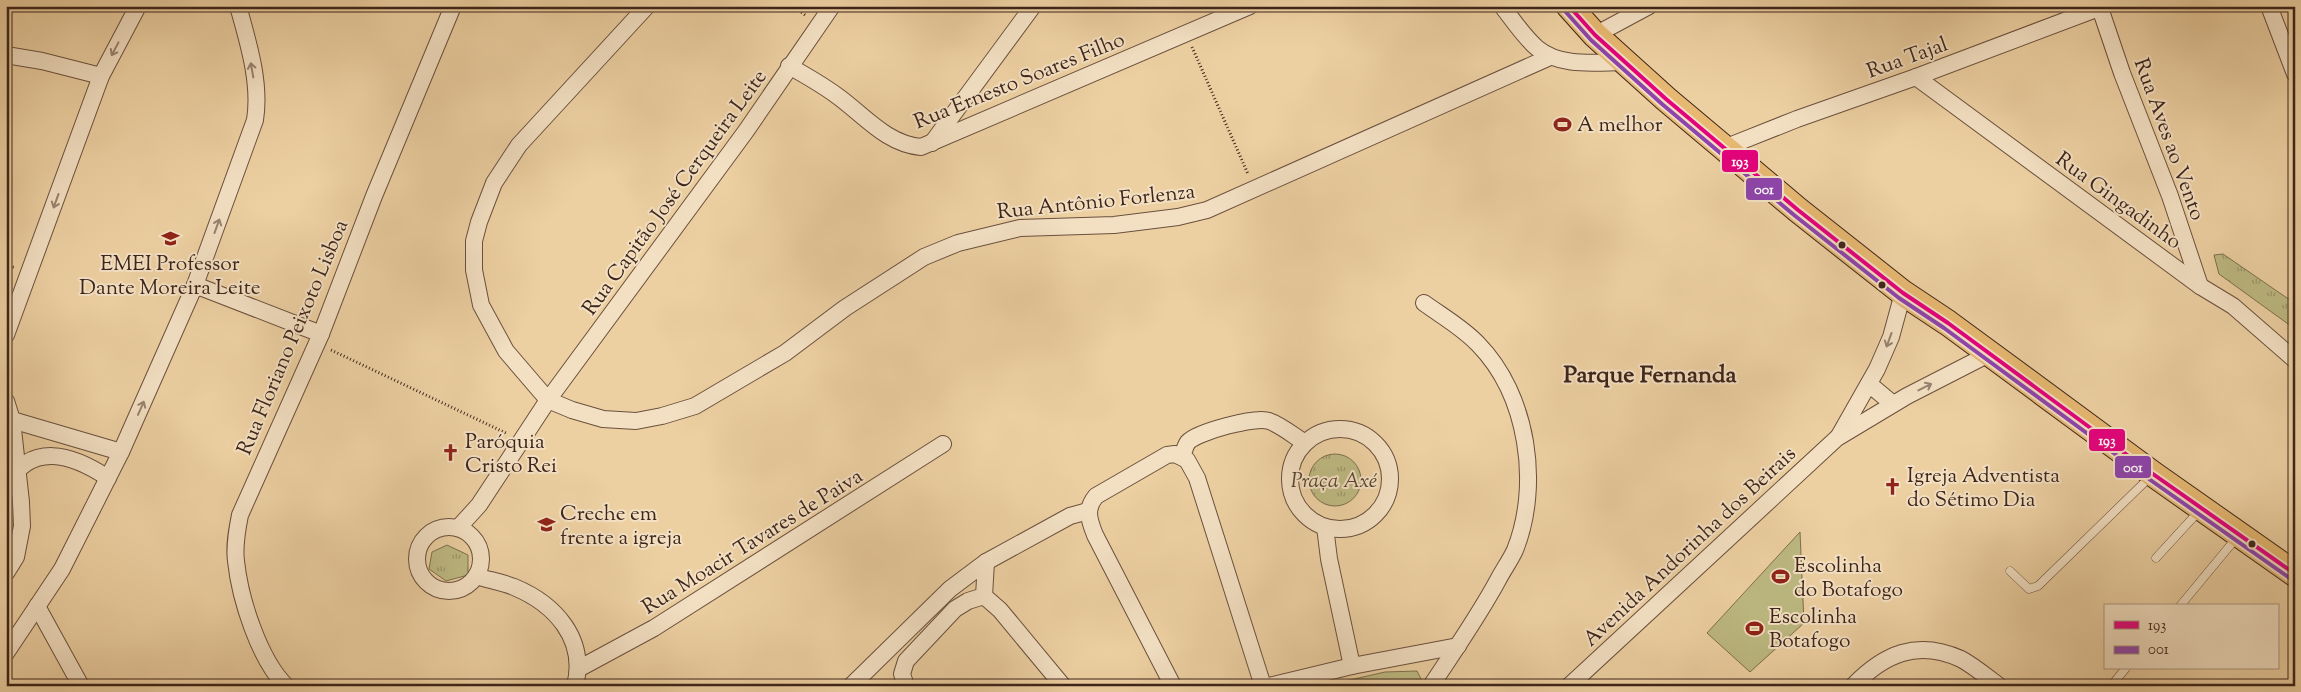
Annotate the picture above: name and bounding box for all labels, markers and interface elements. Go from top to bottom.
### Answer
street label: Rua Ernesto Soares Filho [910,26,1130,138]
street label: Rua Tajal [1863,30,1953,87]
one-way arrow [110,42,120,57]
street label: Rua Aves ao Vento [2125,54,2211,225]
one-way arrow [247,62,257,78]
street label: Rua Capitão José Cerqueira Leite [576,64,775,322]
place label: A melhor [1577,111,1663,141]
sports icon: A melhor [1553,114,1573,134]
street label: Rua Gingadinho [2049,146,2187,258]
line badge: 193 [1721,149,1759,173]
text: 193 [1731,153,1749,173]
line badge: 001 [1745,177,1783,201]
street label: Rua Antônio Forlenza [996,178,1197,228]
text: 001 [1754,181,1774,201]
one-way arrow [51,192,60,208]
street label: Rua Floriano Peixoto Lisboa [231,215,357,460]
one-way arrow [213,218,222,234]
school or university icon: EMEI Professor Dante Moreira Leite [160,228,180,248]
unlabelled marker [1837,240,1847,250]
place label: EMEI Professor Dante Moreira Leite [79,250,261,304]
unlabelled marker [1877,280,1887,290]
one-way arrow [1884,332,1893,347]
district label: Parque Fernanda [1563,359,1738,393]
one-way arrow [1917,382,1932,391]
one-way arrow [137,401,147,416]
place label: Paróquia Cristo Rei [465,428,557,482]
line badge: 193 [2088,428,2126,452]
text: 193 [2098,432,2116,452]
street label: Avenida Andorinha dos Beirais [1577,440,1804,655]
church icon: Paróquia Cristo Rei [441,443,461,463]
line badge: 001 [2114,455,2152,479]
text: 001 [2123,459,2143,479]
street label: Rua Moacir Tavares de Paiva [637,462,869,623]
place label: Igreja Adventista do Sétimo Dia [1907,462,2060,516]
park label: Praça Axé [1291,467,1378,497]
church icon: Igreja Adventista do Sétimo Dia [1883,477,1903,497]
place label: Creche em frente a igreja [560,500,682,554]
school or university icon: Creche em frente a igreja [536,515,556,535]
unlabelled marker [2247,539,2257,549]
place label: Escolinha do Botafogo [1794,552,1903,606]
sports icon: Escolinha do Botafogo [1770,567,1790,587]
place label: Escolinha Botafogo [1769,603,1857,657]
legend [2104,604,2278,670]
text: 193 [2148,616,2166,637]
sports icon: Escolinha Botafogo [1745,618,1765,638]
text: 001 [2148,640,2169,661]

